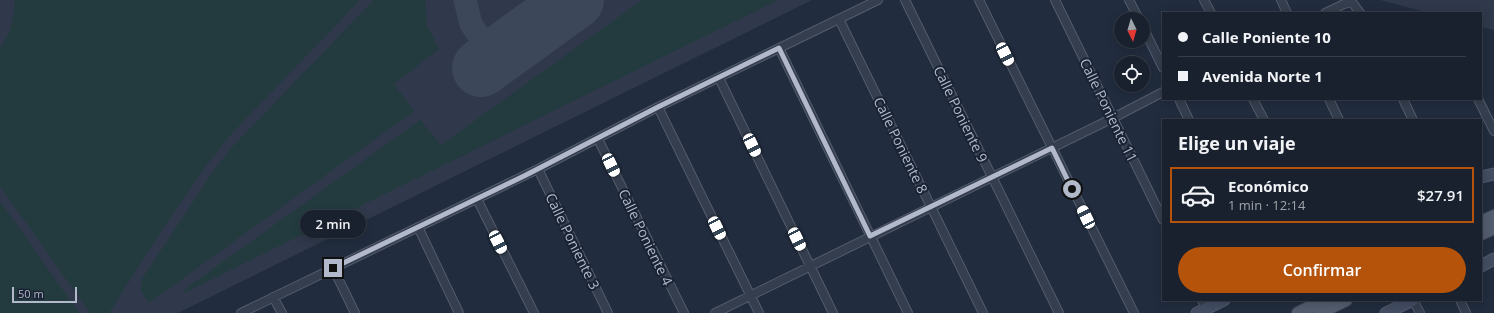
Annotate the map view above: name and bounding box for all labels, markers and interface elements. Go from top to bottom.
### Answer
north arrow [1114,12,1150,48]
map controls [1114,12,1150,92]
text: Calle Poniente 10 [1202,27,1331,47]
car [994,41,1016,67]
street label: Calle Poniente 11 [1076,55,1142,165]
button: locate [1114,56,1150,92]
street label: Calle Poniente 9 [929,63,993,165]
text: Avenida Norte 1 [1202,66,1323,86]
street label: Calle Poniente 8 [869,94,933,196]
text: Elige un viaje [1178,131,1296,155]
car [741,132,763,158]
car [600,152,622,178]
text: Económico [1228,176,1309,196]
icon: car [1180,177,1216,213]
route start [1063,180,1081,198]
text: $27.91 [1417,185,1464,205]
street label: Calle Poniente 4 [614,186,678,288]
street label: Calle Poniente 3 [541,190,605,292]
text: 1 min · 12:14 [1228,196,1305,214]
car [1075,204,1097,230]
callout: 2 min [300,210,366,238]
text: 2 min [315,215,351,233]
car [706,215,728,241]
car [786,226,808,252]
car [487,229,509,255]
button: Confirmar [1178,247,1466,293]
route end [324,259,342,277]
scale bar [12,285,77,304]
text: 50 m [18,286,44,301]

